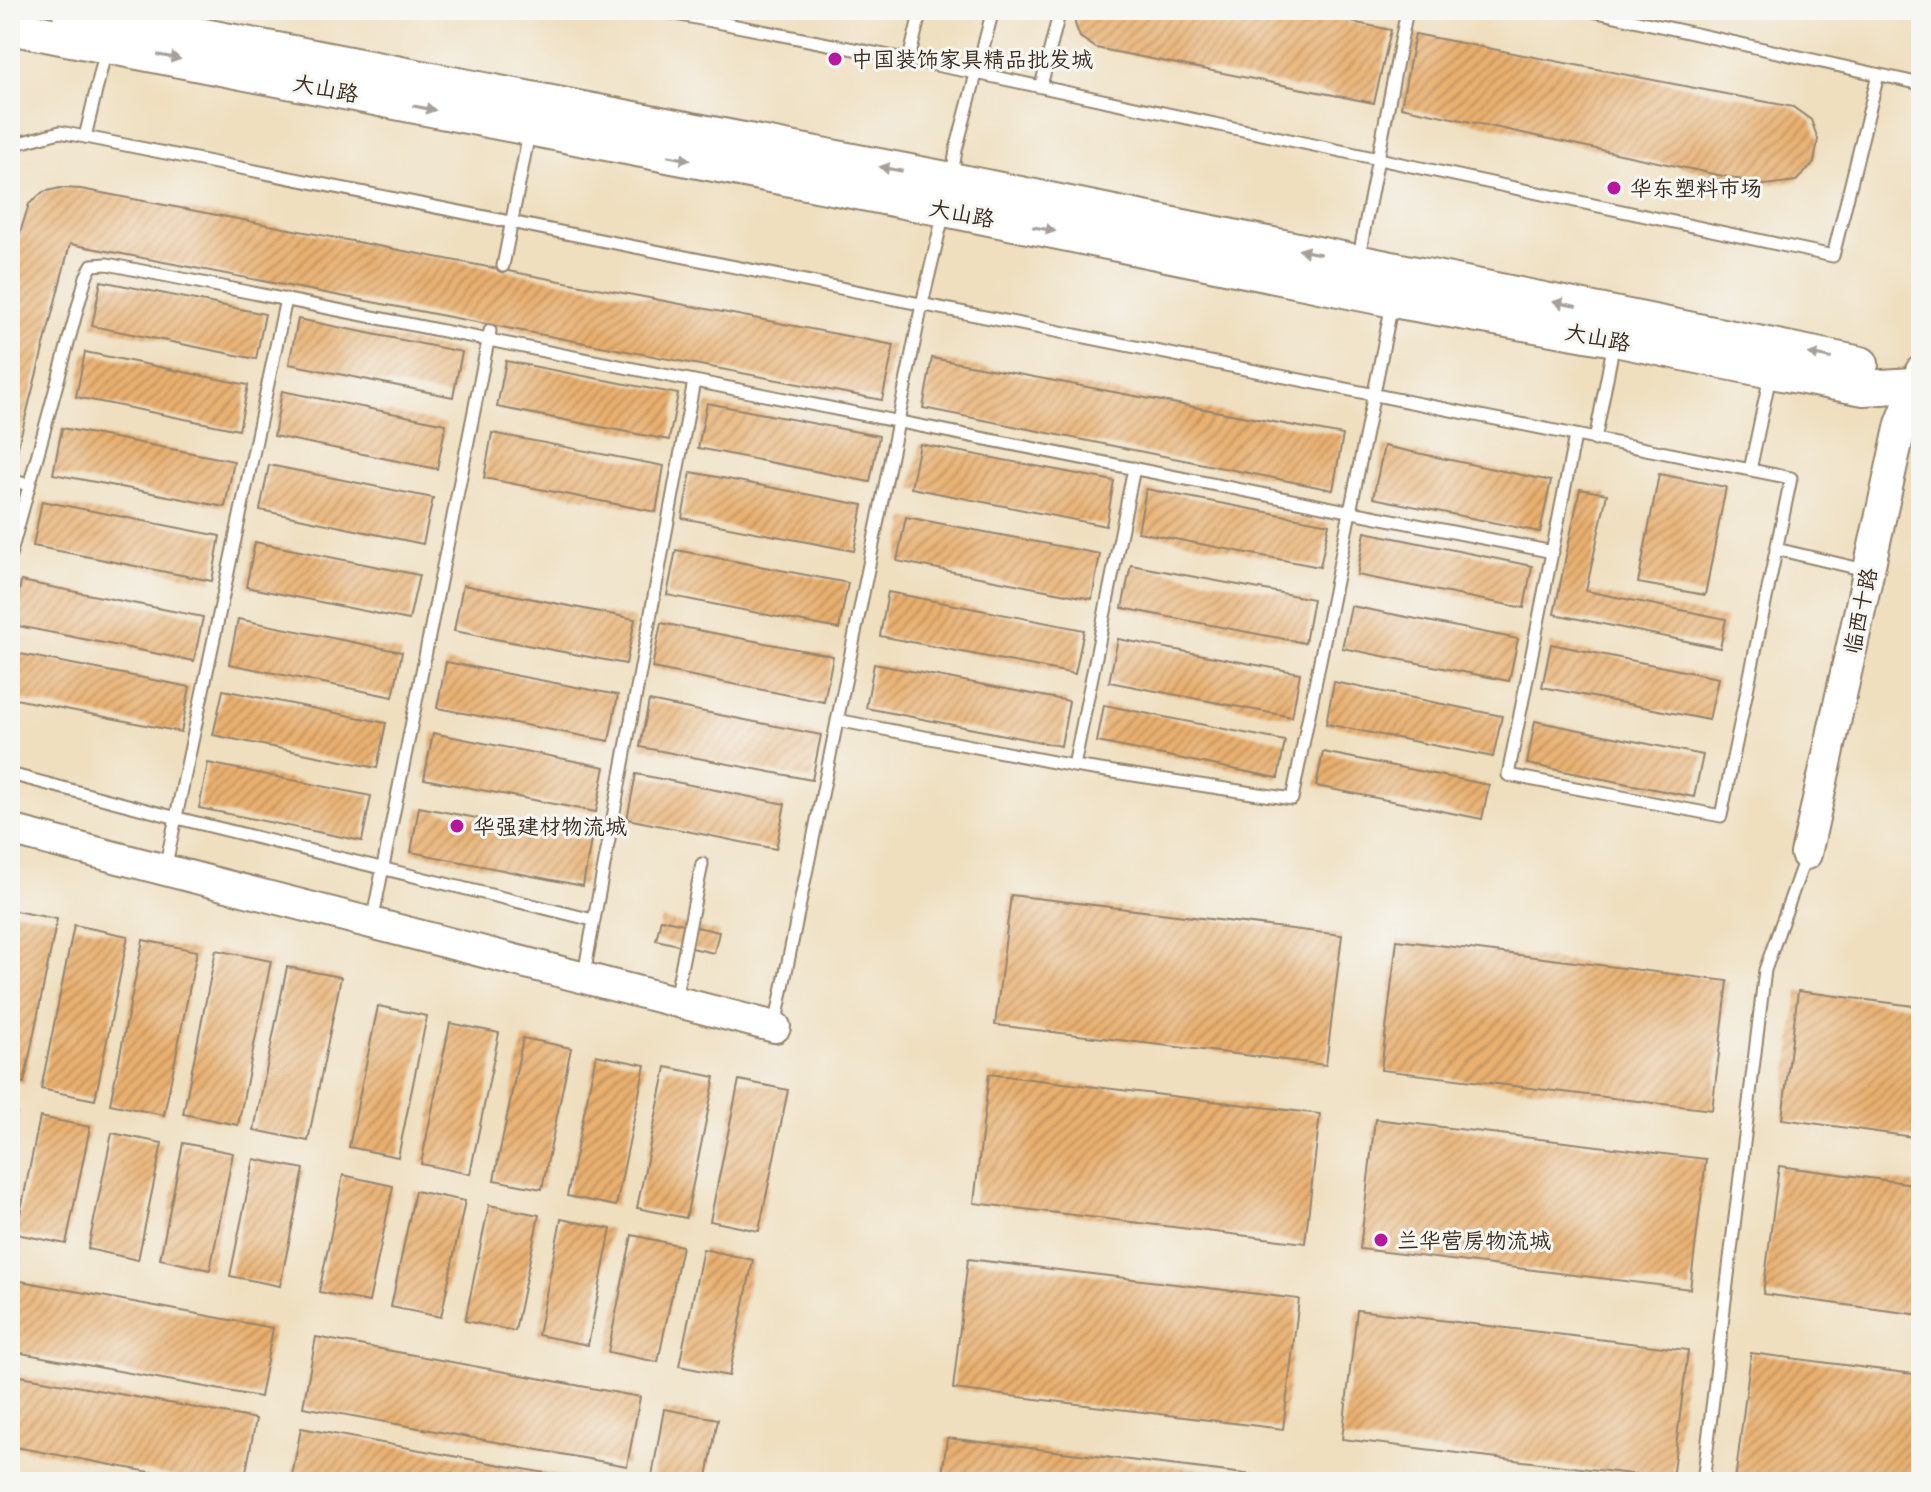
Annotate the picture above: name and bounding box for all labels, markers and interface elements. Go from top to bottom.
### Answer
place label: 中国装饰家具精品批发城 [851,48,1093,76]
marker: 中国装饰家具精品批发城 [826,50,844,68]
one-way arrow [157,51,182,64]
street label: 大山路 [290,71,361,111]
one-way arrow [412,102,437,114]
one-way arrow [667,152,692,164]
one-way arrow [878,163,903,175]
place label: 华东塑料市场 [1630,178,1762,205]
marker: 华东塑料市场 [1605,179,1623,197]
street label: 大山路 [926,196,997,236]
one-way arrow [1032,223,1057,236]
one-way arrow [1298,246,1323,258]
one-way arrow [1553,297,1578,310]
street label: 大山路 [1562,320,1633,360]
one-way arrow [1807,349,1832,362]
street label: 临西十路 [1840,566,1886,658]
place label: 华强建材物流城 [473,816,627,843]
marker: 华强建材物流城 [448,817,466,835]
place label: 兰华营房物流城 [1397,1230,1551,1257]
marker: 兰华营房物流城 [1372,1231,1390,1249]

